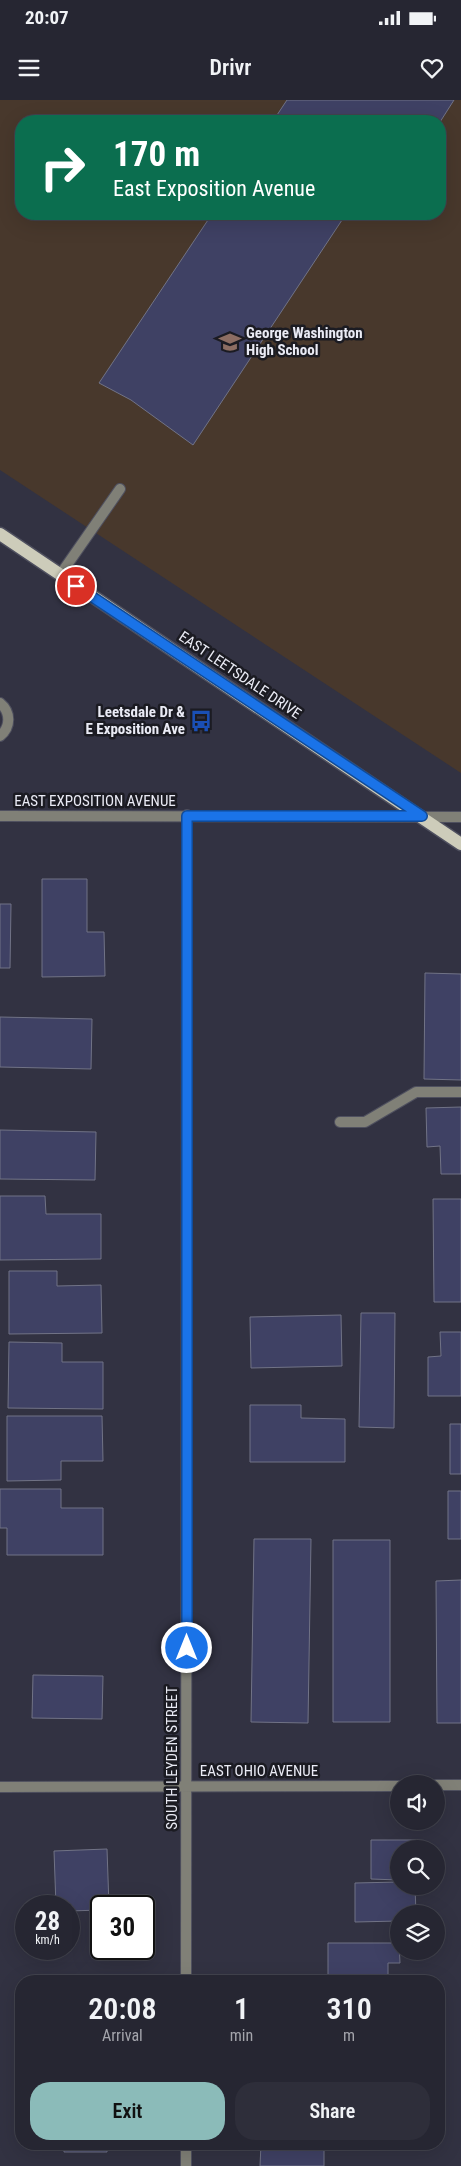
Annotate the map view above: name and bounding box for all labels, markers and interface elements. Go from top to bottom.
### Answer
text: 20:07 [25,6,69,29]
icon: menu [15,54,43,82]
icon: heart [418,54,446,82]
text: Drivr [210,55,251,80]
text: 170 m [113,134,200,175]
icon: right [30,135,95,200]
text: East Exposition Avenue [113,176,315,201]
place label: George Washington High School [246,324,363,359]
school or university icon: George Washington High School [217,329,243,355]
pin [55,565,97,607]
icon: arrive [62,572,90,600]
street label: EAST LEETSDALE DRIVE [175,627,305,723]
place label: Leetsdale Dr & E Exposition Ave [85,703,185,738]
bus stop icon: Leetsdale Dr & E Exposition Ave [188,708,214,734]
street label: EAST EXPOSITION AVENUE [14,792,176,810]
position arrow [160,1621,212,1673]
street label: SOUTH LEYDEN STREET [163,1686,181,1830]
street label: EAST OHIO AVENUE [200,1762,318,1780]
map controls [390,1775,445,1960]
button: sound [390,1775,445,1830]
button: search [390,1840,445,1895]
speed limit sign: 30 [90,1895,155,1960]
button: layers [390,1905,445,1960]
text: 28 [35,1907,60,1936]
text: km/h [35,1933,60,1947]
text: 20:08 [88,1991,157,2026]
text: 1 [234,1991,249,2026]
text: 310 [326,1991,372,2026]
text: Arrival [102,2026,143,2045]
text: min [230,2026,253,2045]
text: m [343,2026,355,2045]
button: Exit [30,2082,225,2140]
button: Share [235,2082,430,2140]

